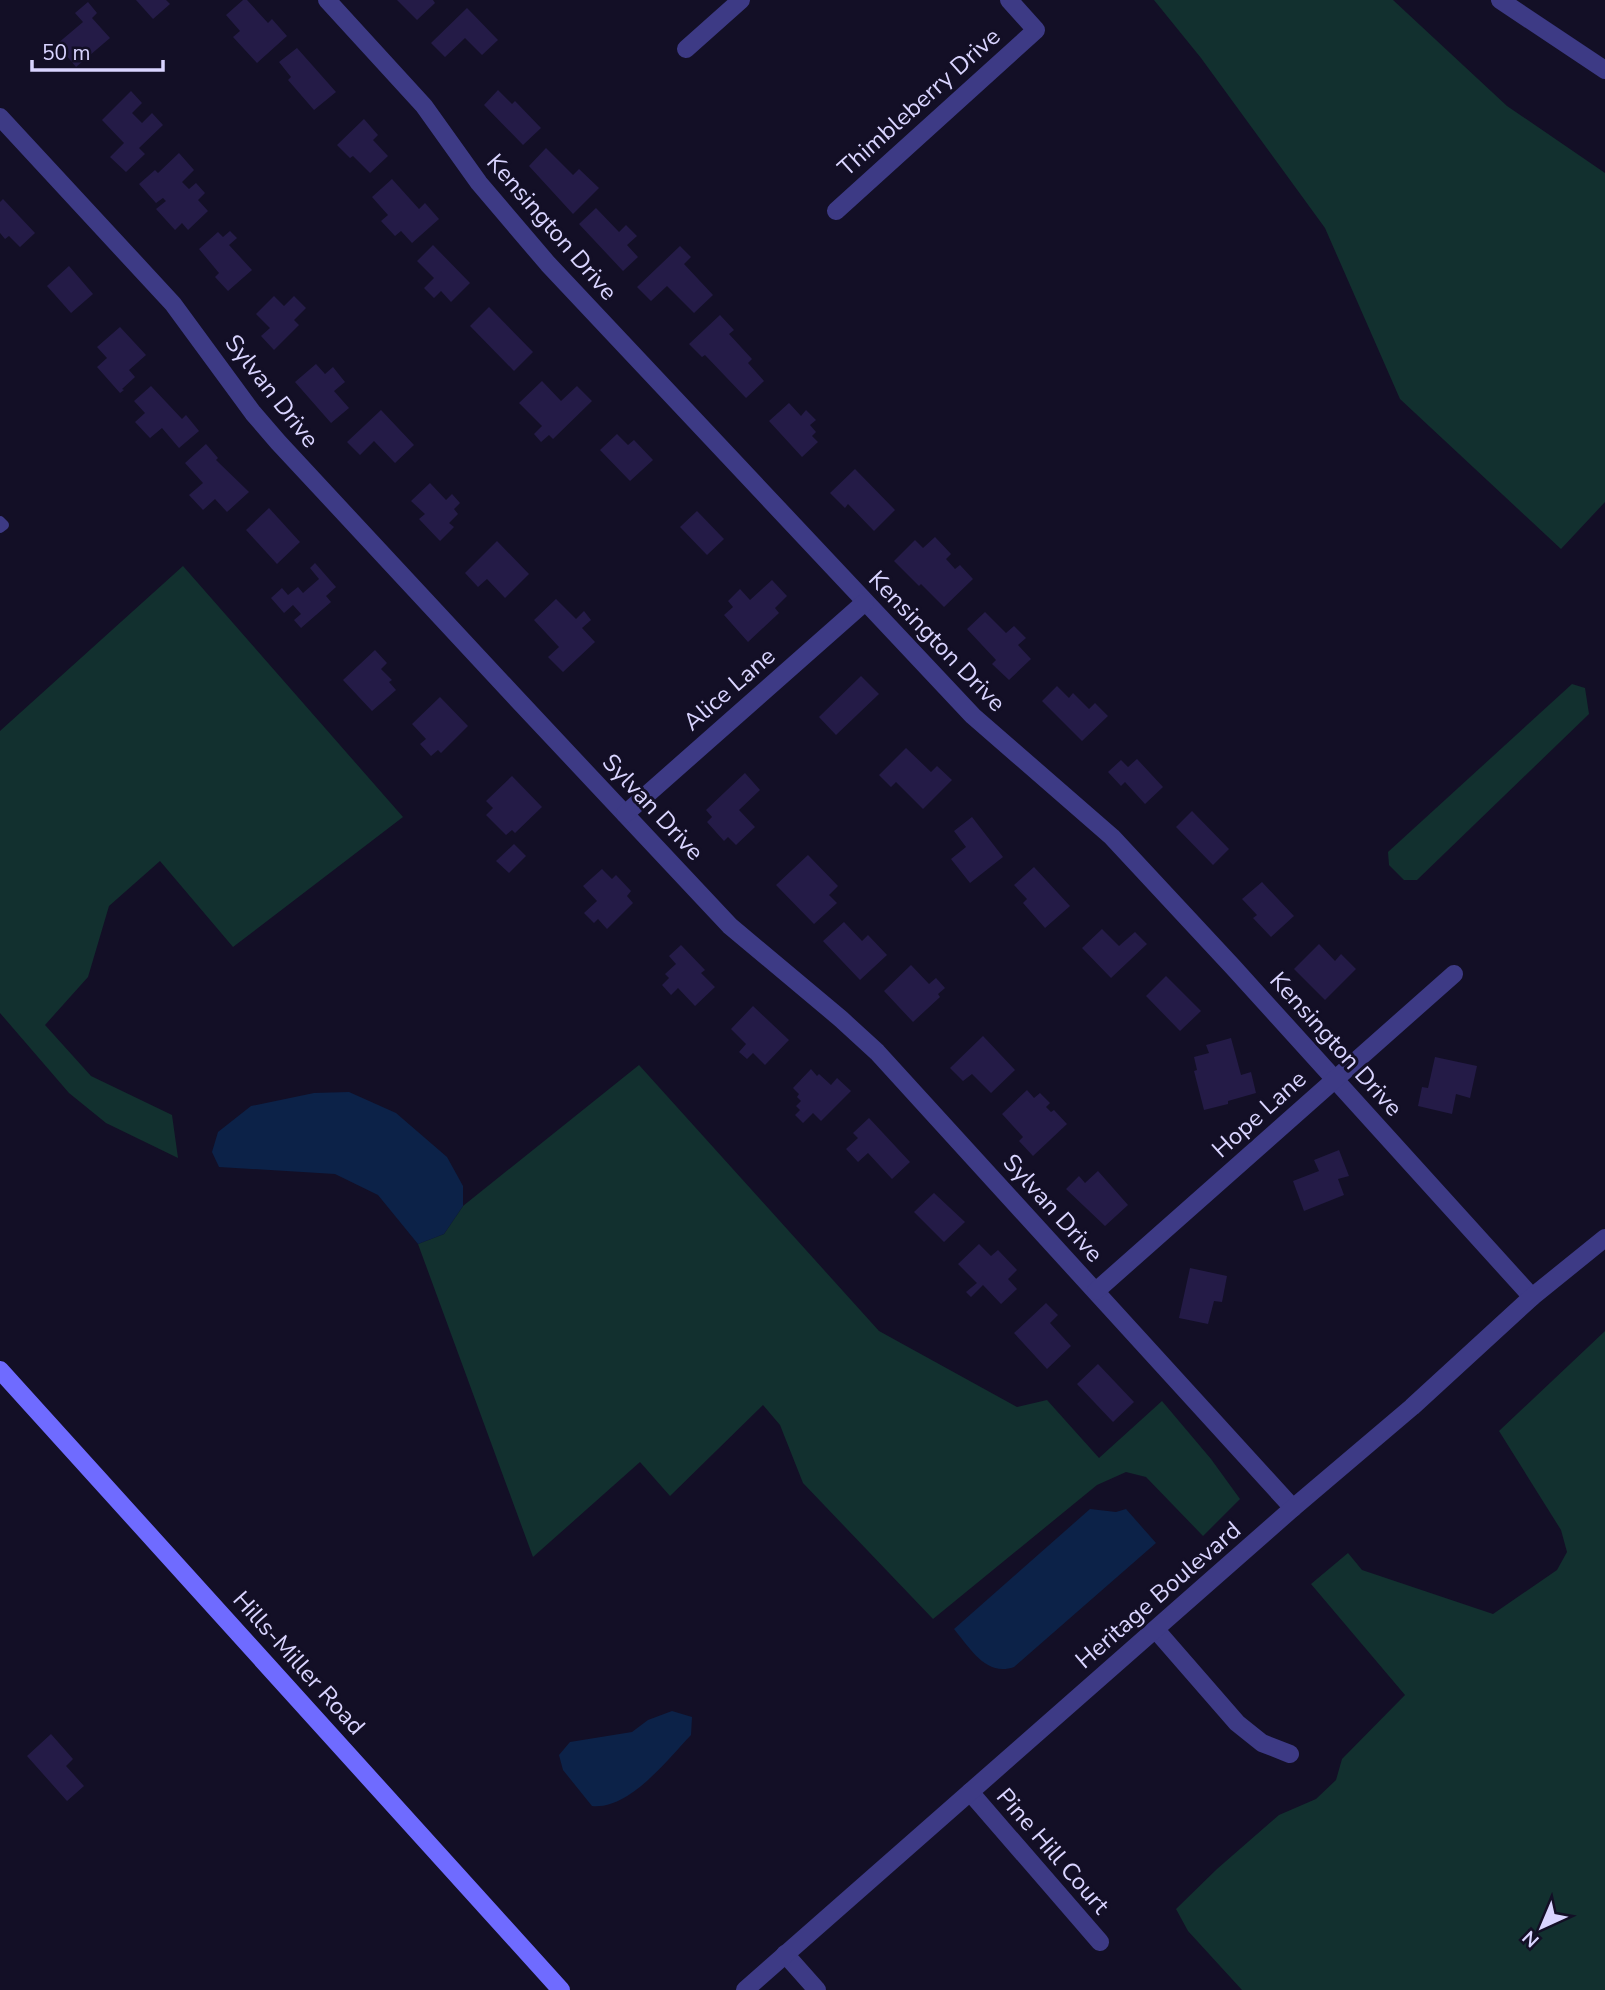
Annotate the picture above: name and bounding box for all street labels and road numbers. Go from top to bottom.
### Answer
street label: Thimbleberry Drive [831,21,1007,183]
street label: Kensington Drive [479,147,625,307]
street label: Sylvan Drive [218,328,326,454]
street label: Kensington Drive [861,564,1013,718]
street label: Alice Lane [676,640,782,738]
street label: Sylvan Drive [595,747,711,867]
street label: Kensington Drive [1262,965,1410,1123]
street label: Hope Lane [1205,1063,1313,1165]
street label: Sylvan Drive [996,1147,1110,1269]
street label: Heritage Boulevard [1069,1514,1247,1676]
street label: Hills-Miller Road [226,1584,372,1742]
street label: Pine Hill Court [989,1781,1117,1921]

